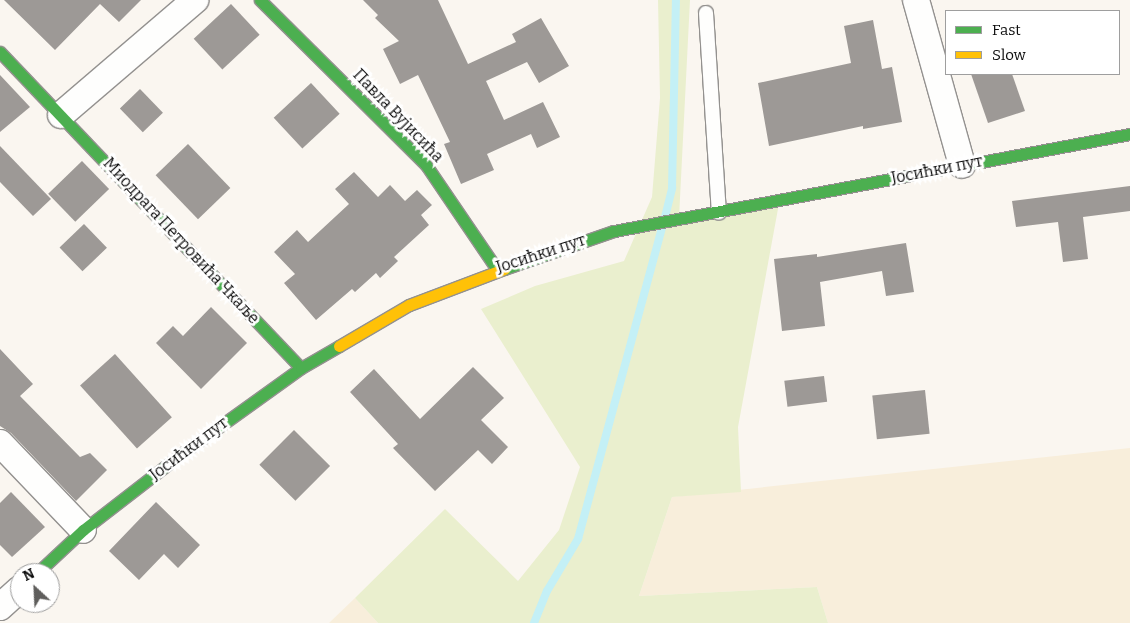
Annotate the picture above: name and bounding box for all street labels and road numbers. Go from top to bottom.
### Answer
street label: Павла Вујисића [349,65,447,167]
street label: Јосићки пут [890,152,984,188]
street label: Миодрага Петровића Чкаље [99,154,263,328]
street label: Јосићки пут [494,231,588,277]
street label: Јосићки пут [146,413,232,485]

